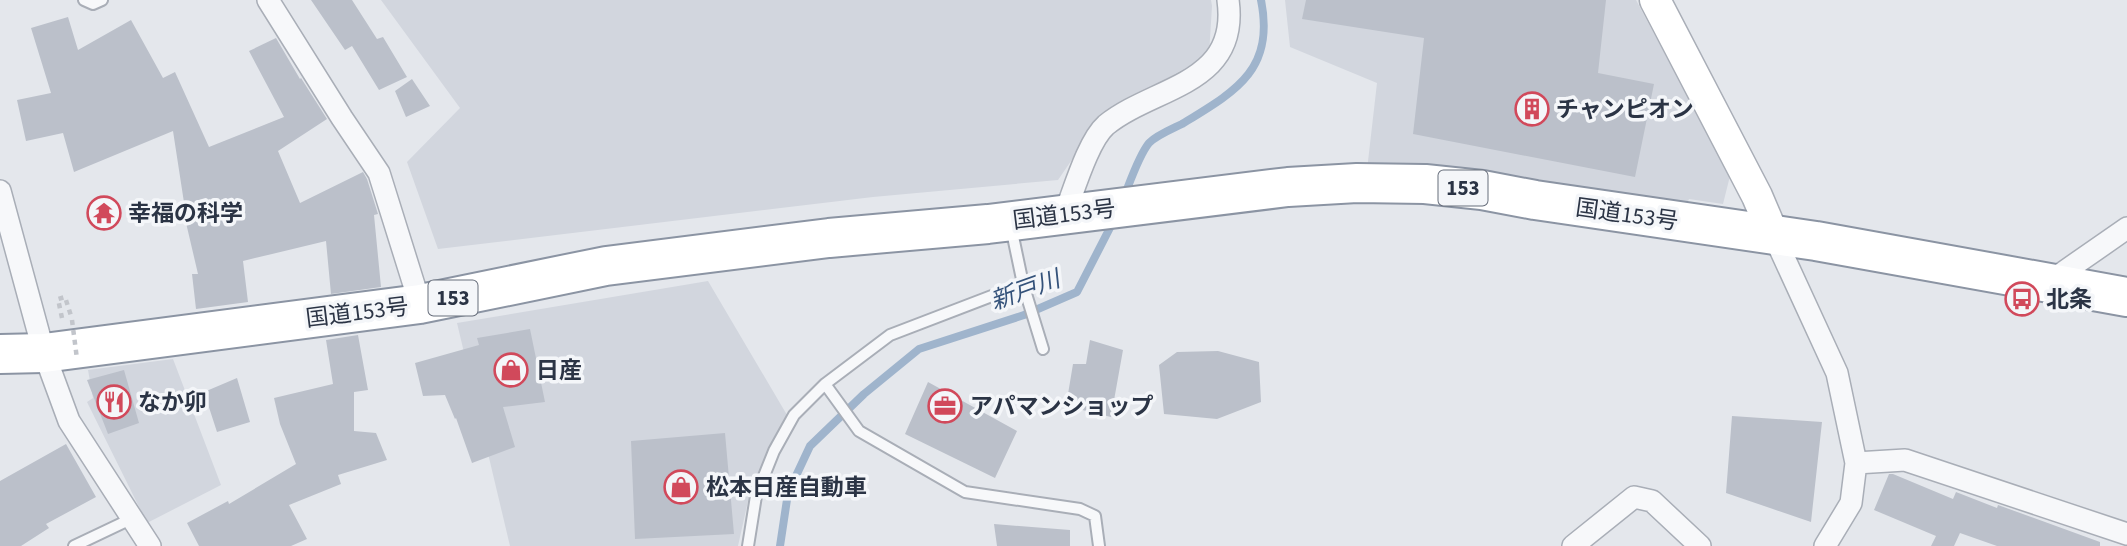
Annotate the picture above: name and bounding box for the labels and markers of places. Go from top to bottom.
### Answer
building icon: チャンピオン [1513,90,1551,128]
place label: チャンピオン [1556,93,1694,126]
temple icon: 幸福の科学 [85,194,123,232]
place label: 幸福の科学 [128,197,243,230]
bus stop icon: 北条 [2003,280,2041,318]
place label: 北条 [2046,283,2092,316]
shop icon: 日産 [492,351,530,389]
place label: 日産 [536,354,582,387]
restaurant icon: なか卯 [95,383,133,421]
place label: なか卯 [138,386,207,419]
office icon: アパマンショップ [926,387,964,425]
place label: アパマンショップ [970,390,1154,423]
shop icon: 松本日産自動車 [662,468,700,506]
place label: 松本日産自動車 [706,471,867,504]

